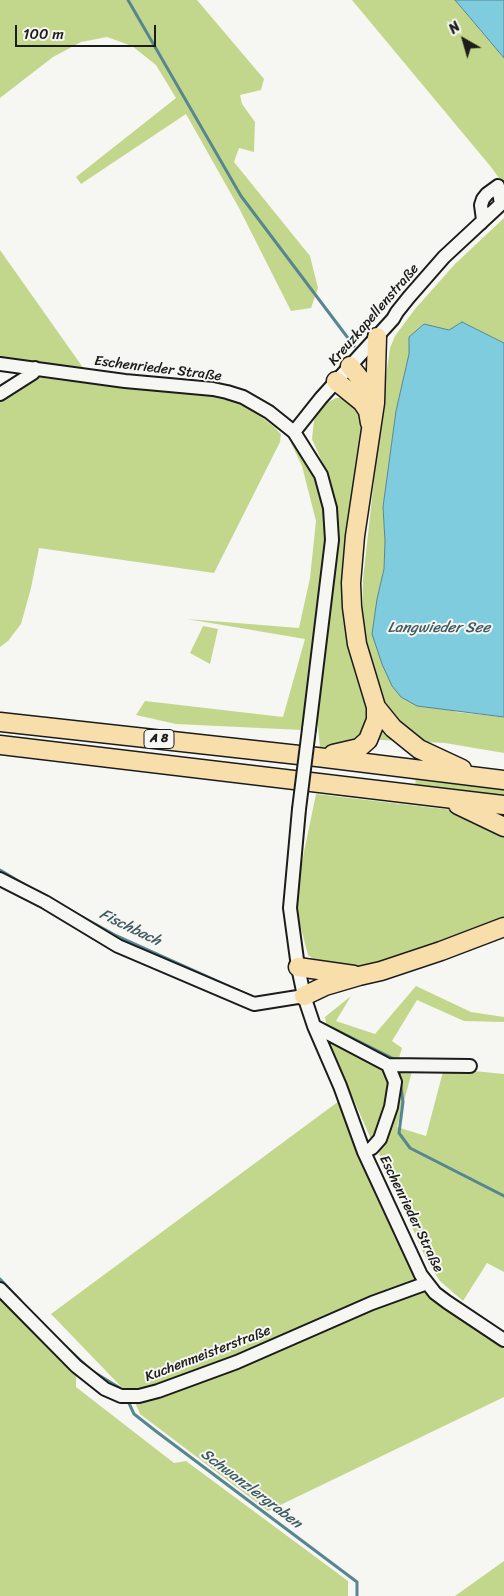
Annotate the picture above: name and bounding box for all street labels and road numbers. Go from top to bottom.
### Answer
street label: Kreuzkapellenstraße [325,261,423,369]
street label: Eschenrieder Straße [93,353,223,385]
road number: A 8 [144,730,174,749]
street label: Eschenrieder Straße [375,1153,447,1275]
street label: Kuchenmeisterstraße [143,1322,273,1386]

